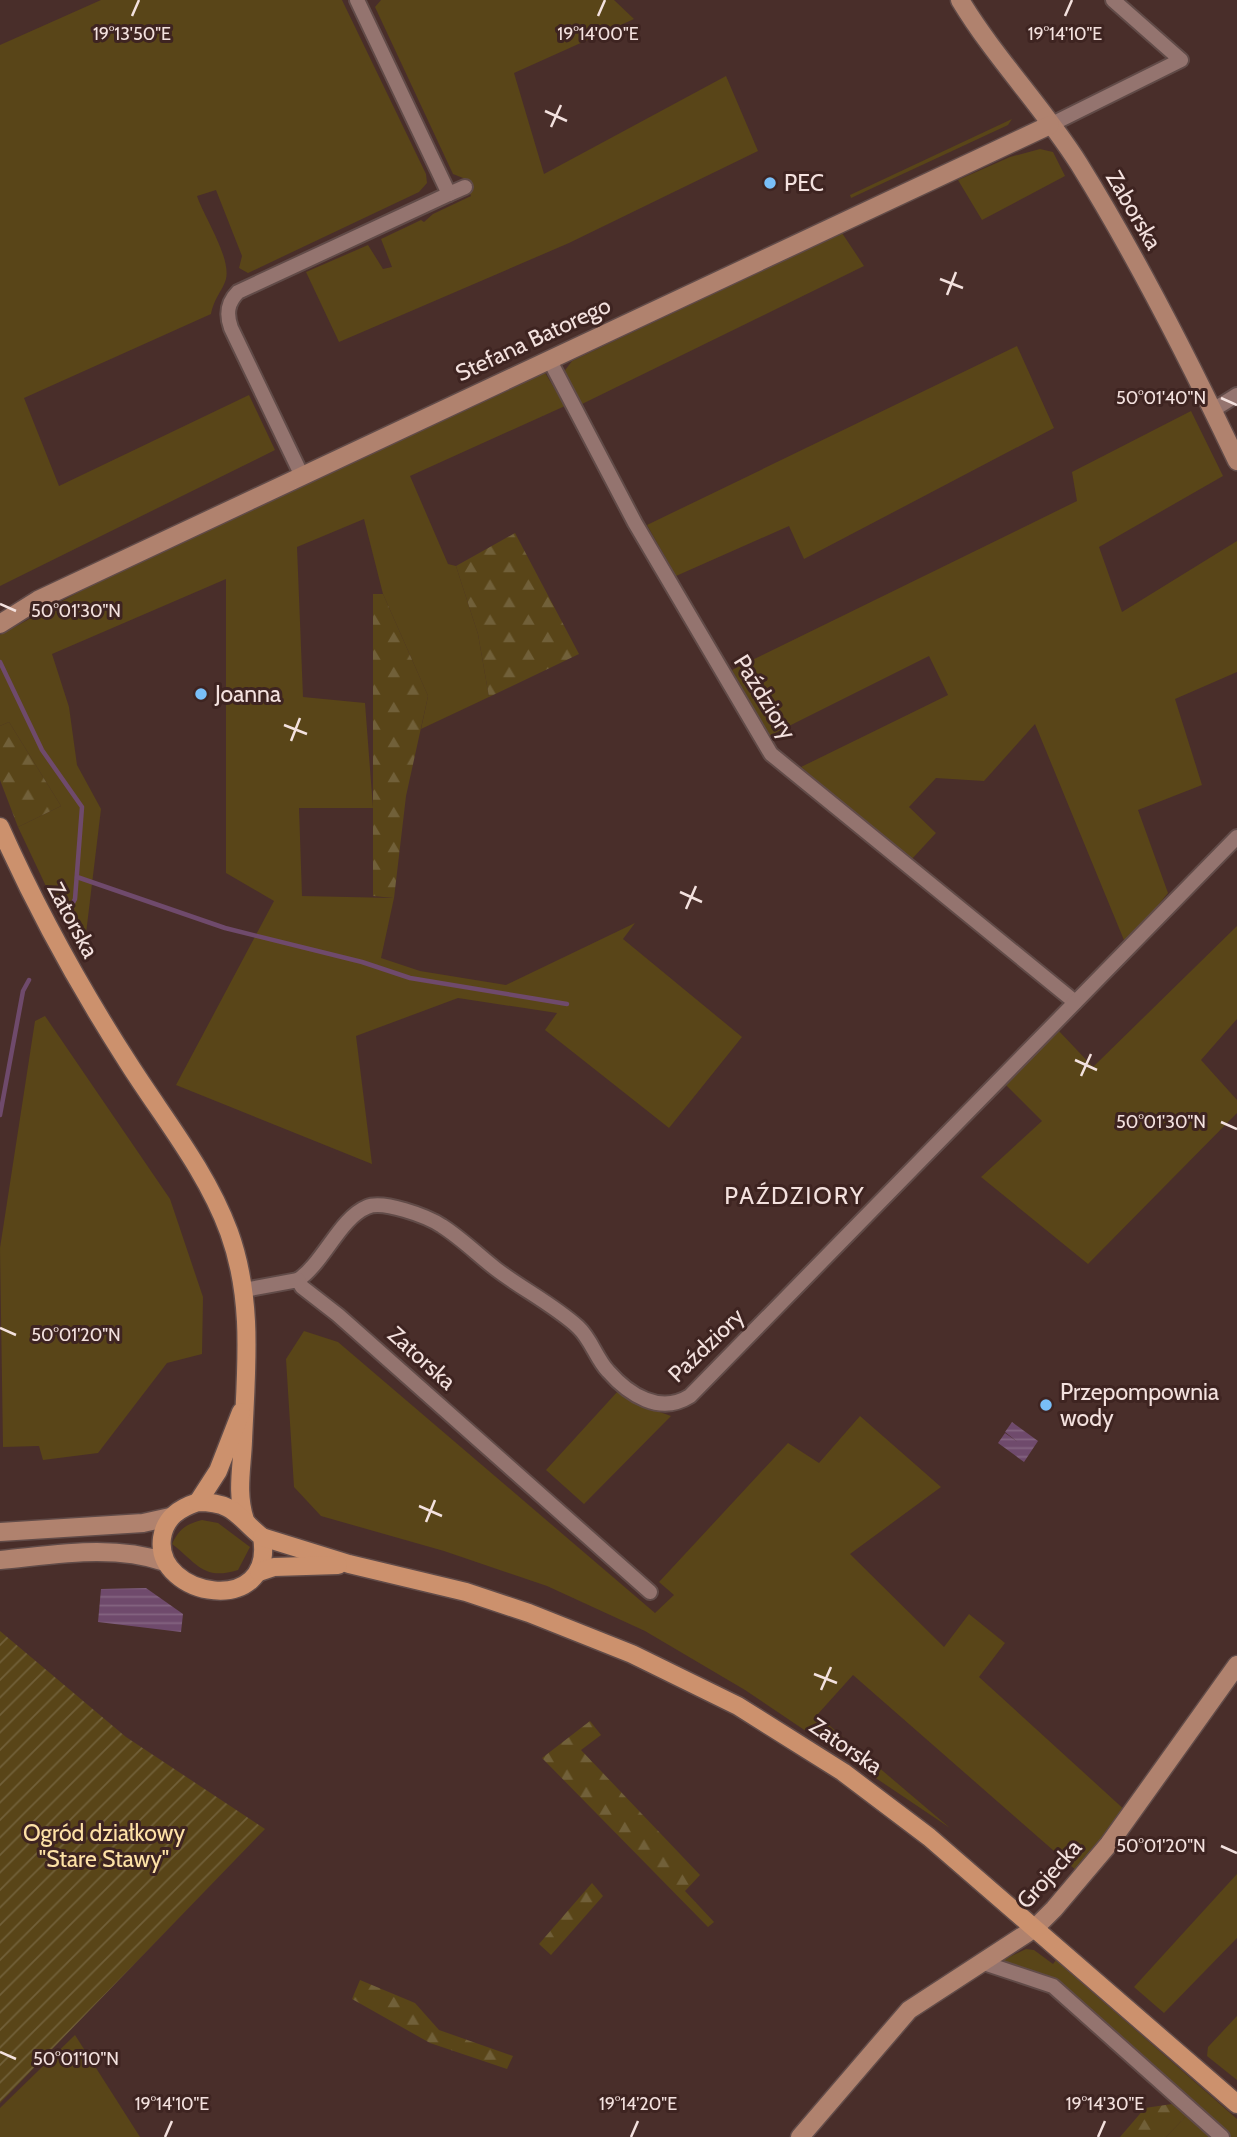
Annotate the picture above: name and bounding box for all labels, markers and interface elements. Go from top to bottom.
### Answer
text: 19°13'50"E [93,23,171,45]
text: 19°14'00"E [557,23,639,45]
text: 19°14'10"E [1028,23,1102,45]
street label: Zaborska [1100,165,1168,255]
place label: PEC [784,169,824,197]
marker: PEC [762,175,778,191]
street label: Stefana Batorego [451,291,615,387]
text: 50°01'40"N [1116,387,1206,409]
text: 50°01'30"N [31,600,121,622]
street label: Paździory [728,649,802,745]
place label: Joanna [214,680,281,708]
marker: Joanna [193,686,209,702]
street label: Zatorska [41,877,105,963]
text: 50°01'30"N [1116,1111,1206,1133]
district label: PAŹDZIORY [724,1181,866,1210]
street label: Paździory [662,1302,750,1388]
street label: Zatorska [382,1320,462,1396]
text: 50°01'20"N [31,1324,121,1346]
place label: Przepompownia wody [1060,1378,1219,1432]
marker: Przepompownia wody [1038,1397,1054,1413]
street label: Zatorska [804,1712,888,1780]
park label: Ogród działkowy "Stare Stawy" [23,1819,185,1873]
street label: Grojecka [1011,1834,1087,1914]
text: 50°01'20"N [1116,1835,1206,1857]
text: 50°01'10"N [33,2048,119,2070]
text: 19°14'10"E [135,2093,209,2115]
text: 19°14'20"E [599,2093,677,2115]
text: 19°14'30"E [1066,2093,1144,2115]

